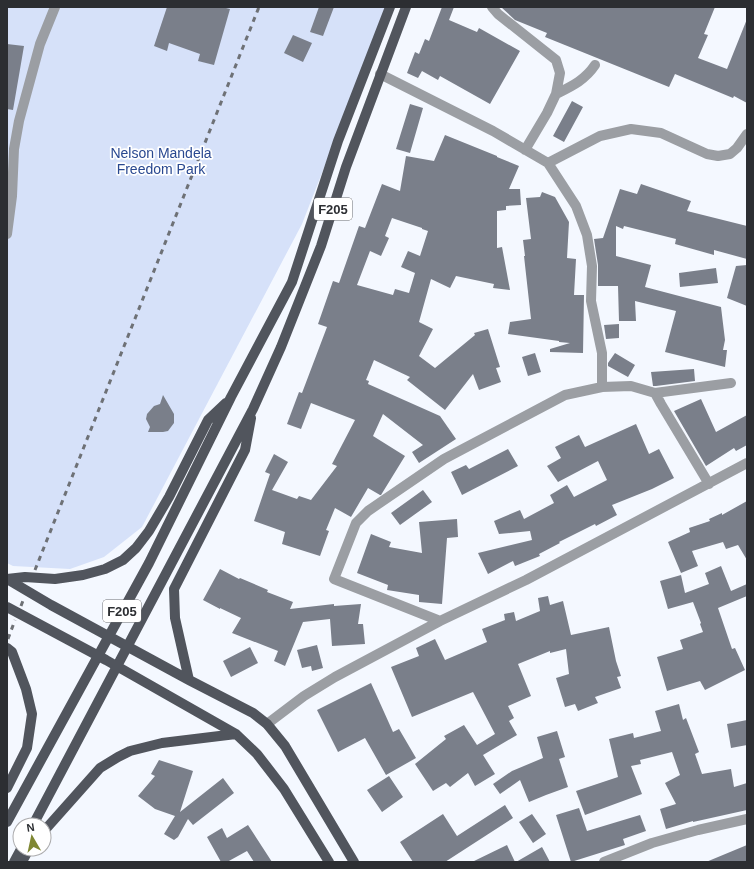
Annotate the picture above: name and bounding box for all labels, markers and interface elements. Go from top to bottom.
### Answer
park label: Nelson Mandela Freedom Park [110,145,212,177]
road number: F205 [314,198,352,220]
road number: F205 [103,600,141,622]
north arrow [12,817,52,857]
text: N [26,821,35,834]

